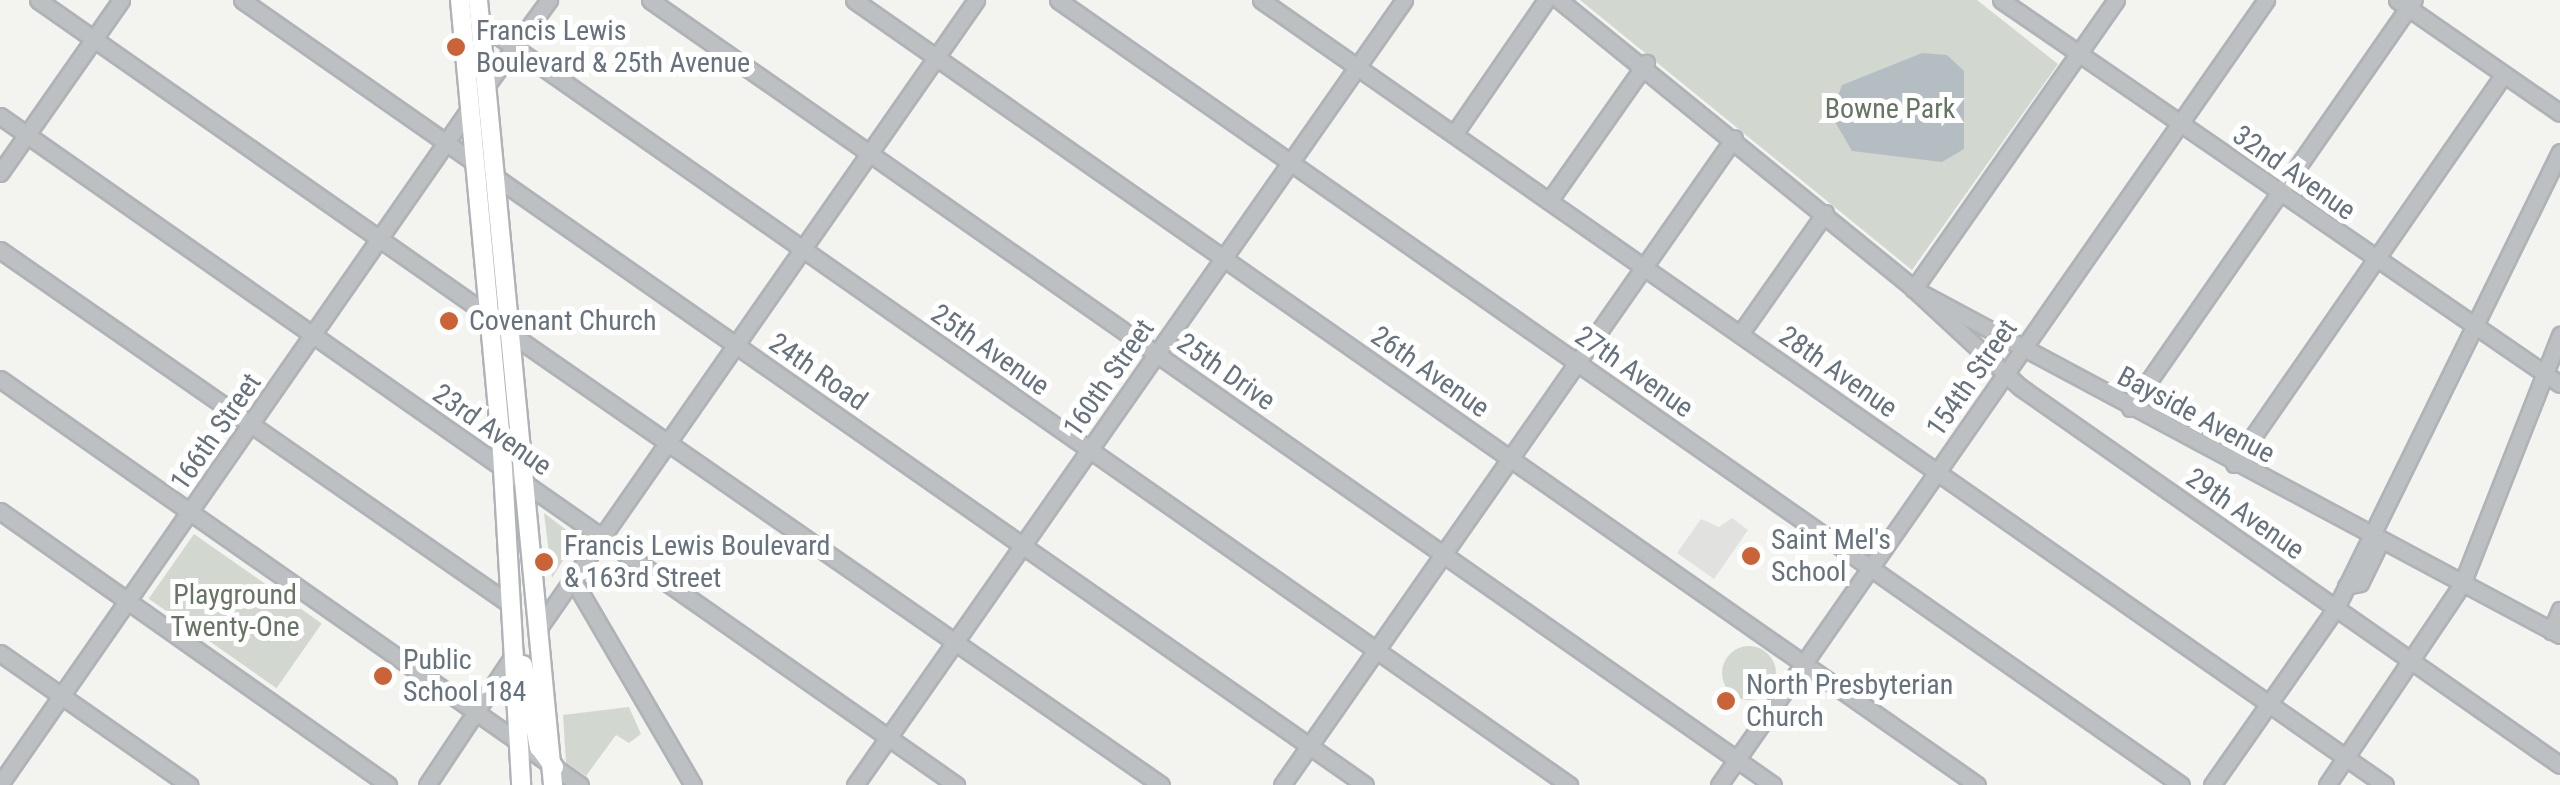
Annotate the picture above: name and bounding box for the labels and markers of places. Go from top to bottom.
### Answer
place label: Francis Lewis Boulevard & 25th Avenue [476,14,750,80]
marker: Francis Lewis Boulevard & 25th Avenue [445,36,467,58]
place label: Covenant Church [469,304,657,338]
marker: Covenant Church [438,310,460,332]
place label: Saint Mel's School [1771,523,1891,589]
place label: Francis Lewis Boulevard & 163rd Street [564,529,830,595]
marker: Saint Mel's School [1740,545,1762,567]
marker: Francis Lewis Boulevard & 163rd Street [533,551,555,573]
place label: Public School 184 [403,643,526,709]
marker: Public School 184 [372,665,394,687]
place label: North Presbyterian Church [1746,668,1953,734]
marker: North Presbyterian Church [1715,690,1737,712]

